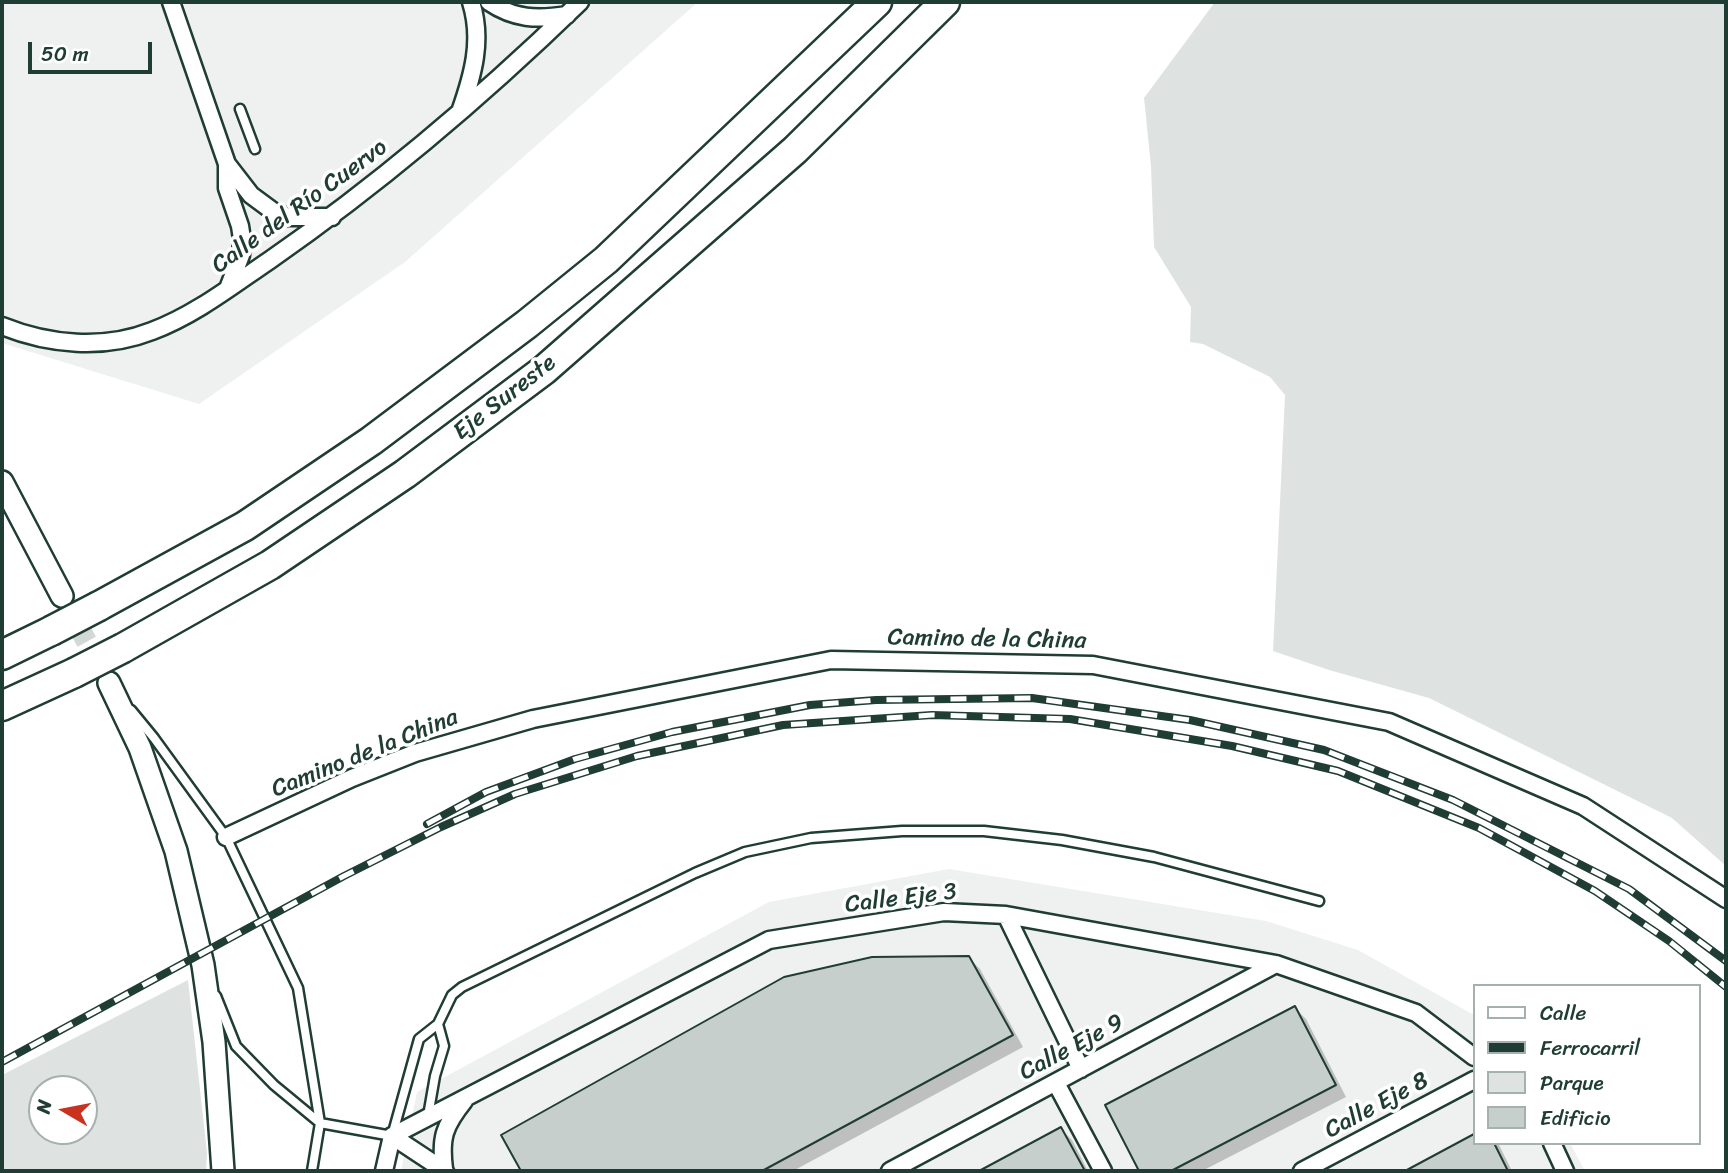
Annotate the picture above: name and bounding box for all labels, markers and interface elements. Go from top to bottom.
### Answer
scale bar [32,28,156,72]
text: 50 m [41,35,89,73]
street label: Calle del Río Cuervo [207,134,393,280]
street label: Eje Sureste [448,349,562,447]
street label: Camino de la China [887,624,1087,656]
street label: Camino de la China [268,703,462,805]
street label: Calle Eje 3 [844,878,958,920]
legend [1472,984,1700,1145]
text: Calle [1540,994,1586,1032]
street label: Calle Eje 9 [1015,1009,1129,1087]
text: Ferrocarril [1540,1029,1640,1067]
text: Parque [1540,1064,1604,1102]
street label: Calle Eje 8 [1320,1067,1434,1145]
north arrow [28,1075,98,1145]
text: N [26,1097,61,1116]
text: Edificio [1540,1099,1611,1137]

